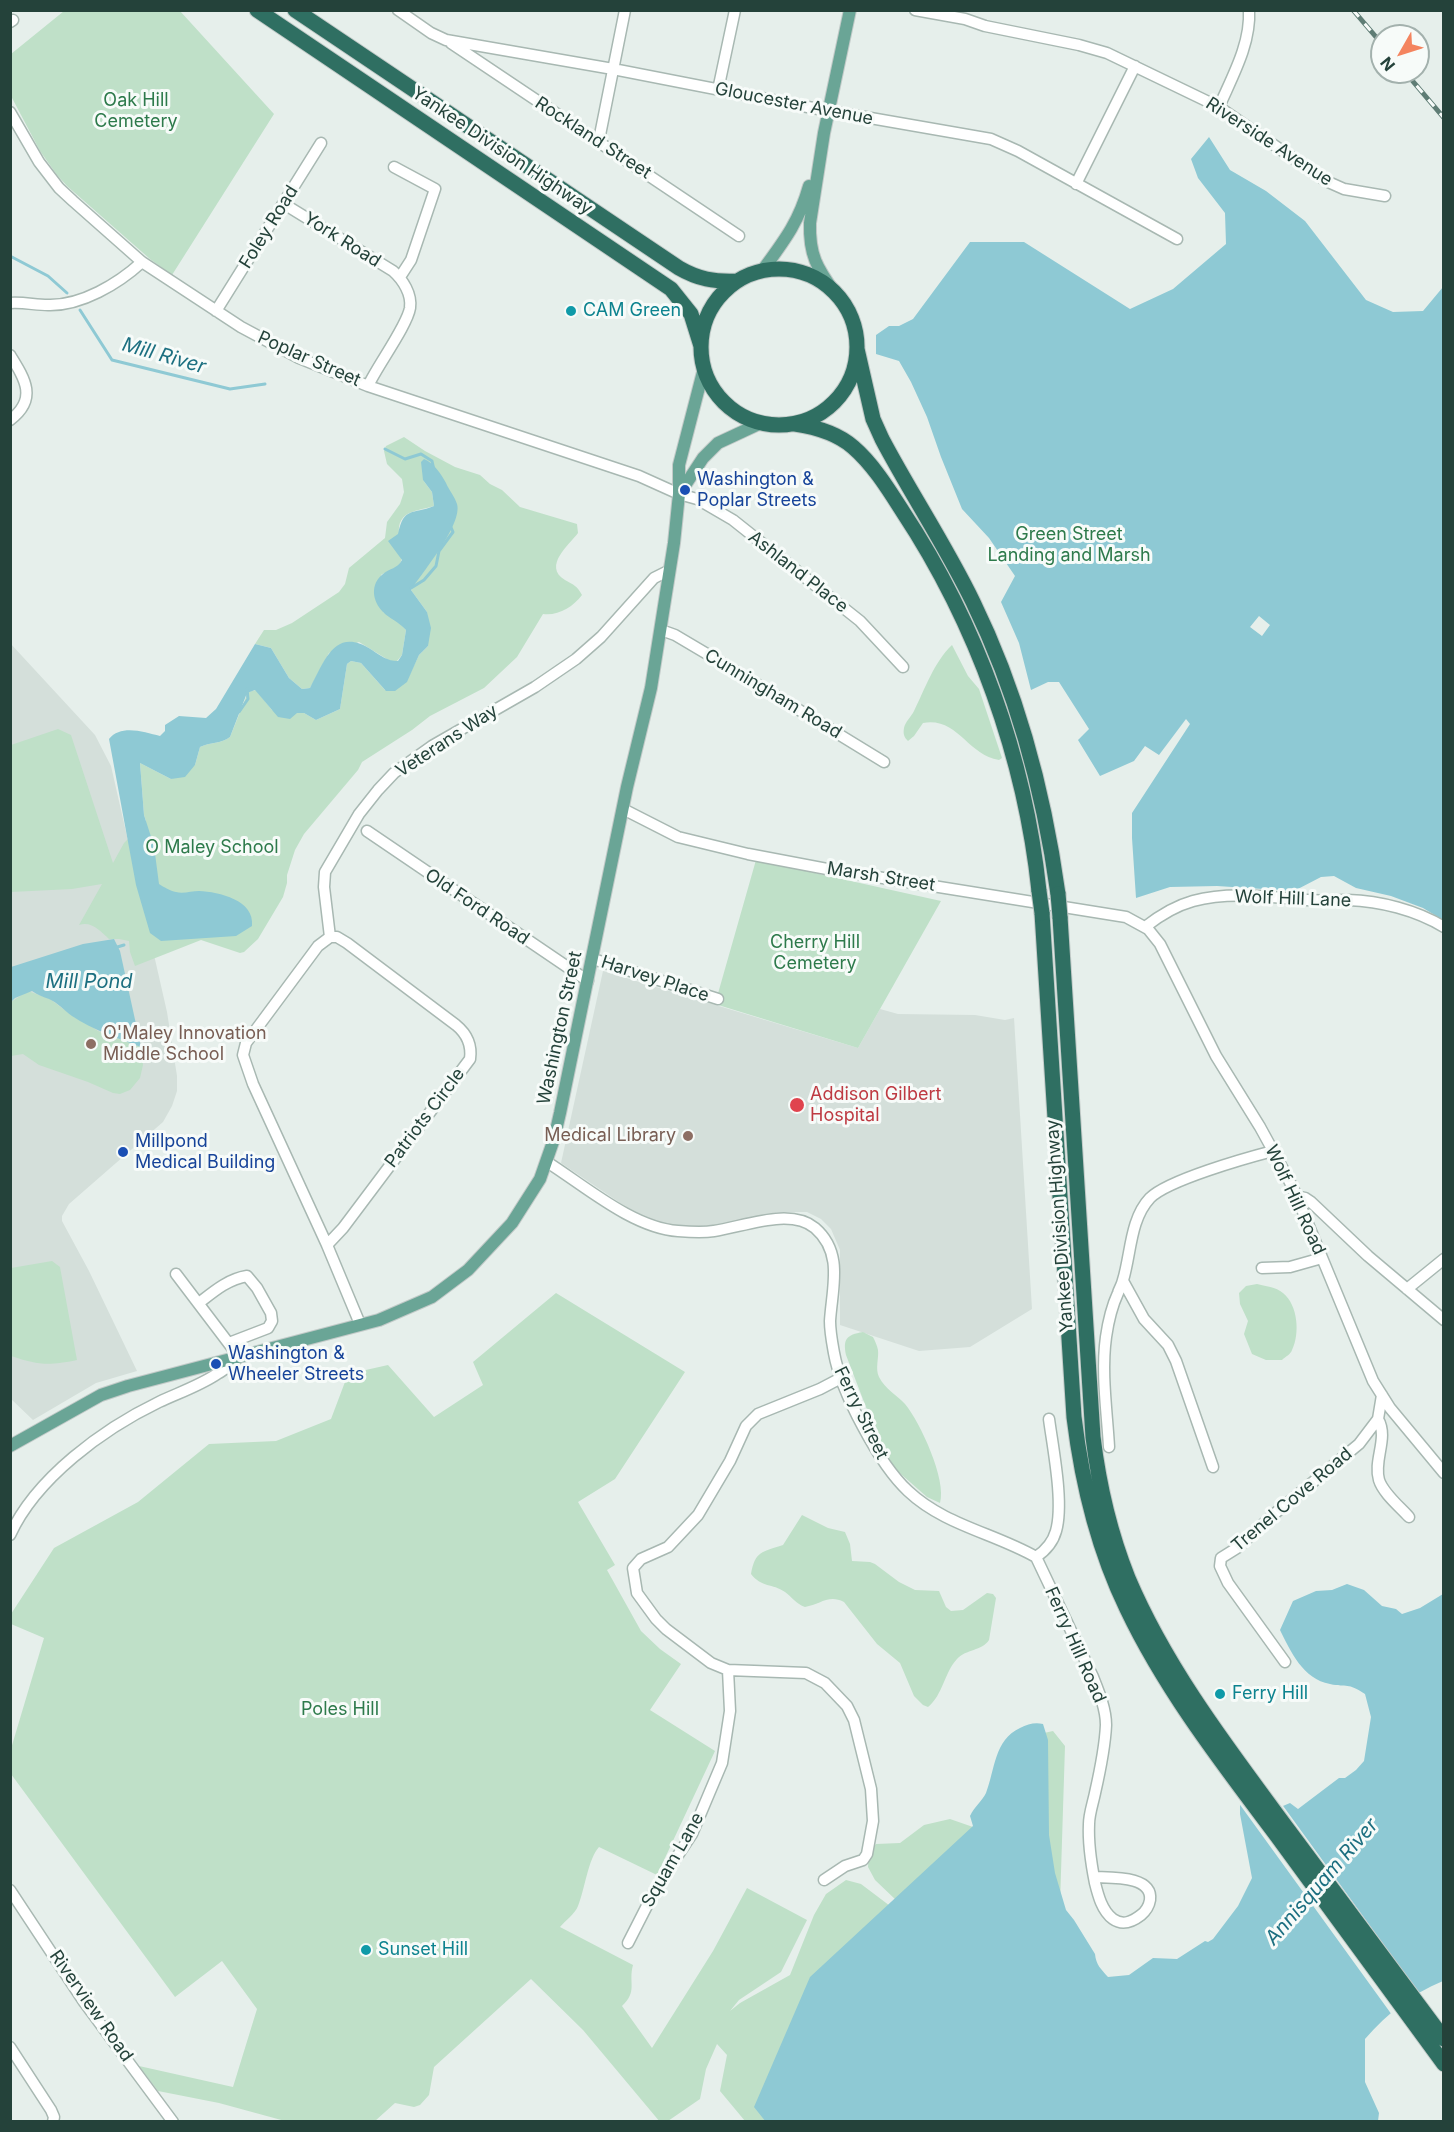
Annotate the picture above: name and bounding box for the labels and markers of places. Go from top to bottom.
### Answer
place label: CAM Green [583,300,681,322]
marker: CAM Green [564,304,578,318]
place label: Washington & Poplar Streets [697,469,817,512]
marker: Washington & Poplar Streets [678,483,692,497]
place label: O'Maley Innovation Middle School [103,1023,267,1066]
marker: O'Maley Innovation Middle School [84,1037,98,1051]
place label: Addison Gilbert Hospital [810,1084,941,1126]
marker: Addison Gilbert Hospital [788,1096,806,1114]
place label: Medical Library [544,1125,676,1147]
marker: Medical Library [681,1129,695,1143]
place label: Millpond Medical Building [135,1131,275,1174]
marker: Millpond Medical Building [116,1145,130,1159]
place label: Washington & Wheeler Streets [228,1343,364,1386]
marker: Washington & Wheeler Streets [209,1357,223,1371]
place label: Ferry Hill [1232,1683,1308,1705]
marker: Ferry Hill [1213,1687,1227,1701]
place label: Sunset Hill [378,1939,468,1961]
marker: Sunset Hill [359,1943,373,1957]

